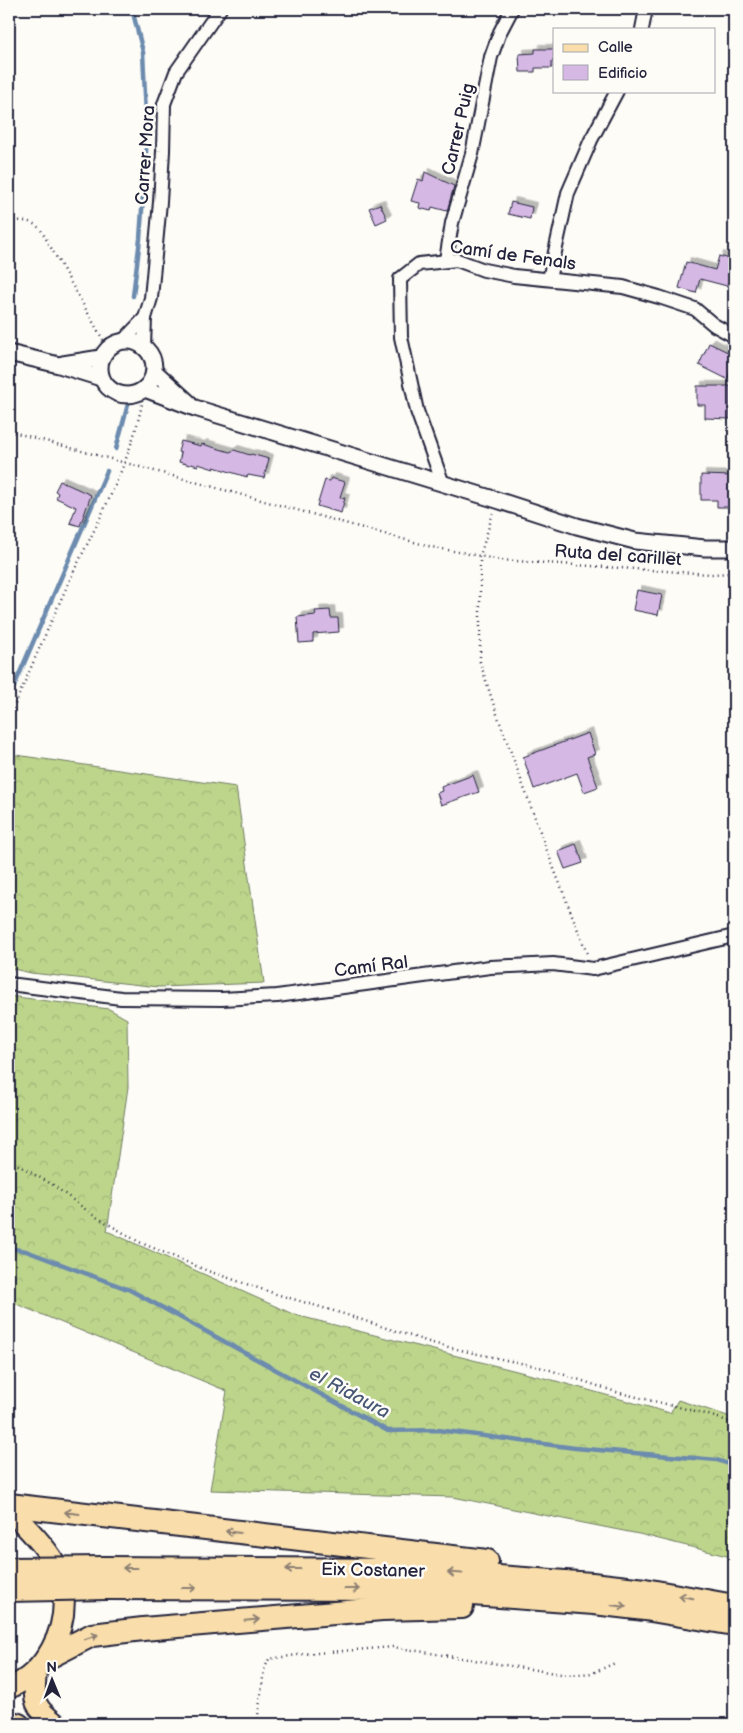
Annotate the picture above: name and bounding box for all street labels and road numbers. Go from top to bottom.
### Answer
street label: Carrer Puig [438,81,479,177]
street label: Carrer Mora [132,105,159,206]
street label: Camí de Fenals [449,236,577,275]
street label: Ruta del carillet [554,541,683,570]
street label: Camí Ral [333,952,409,981]
street label: Eix Costaner [321,1559,426,1582]

